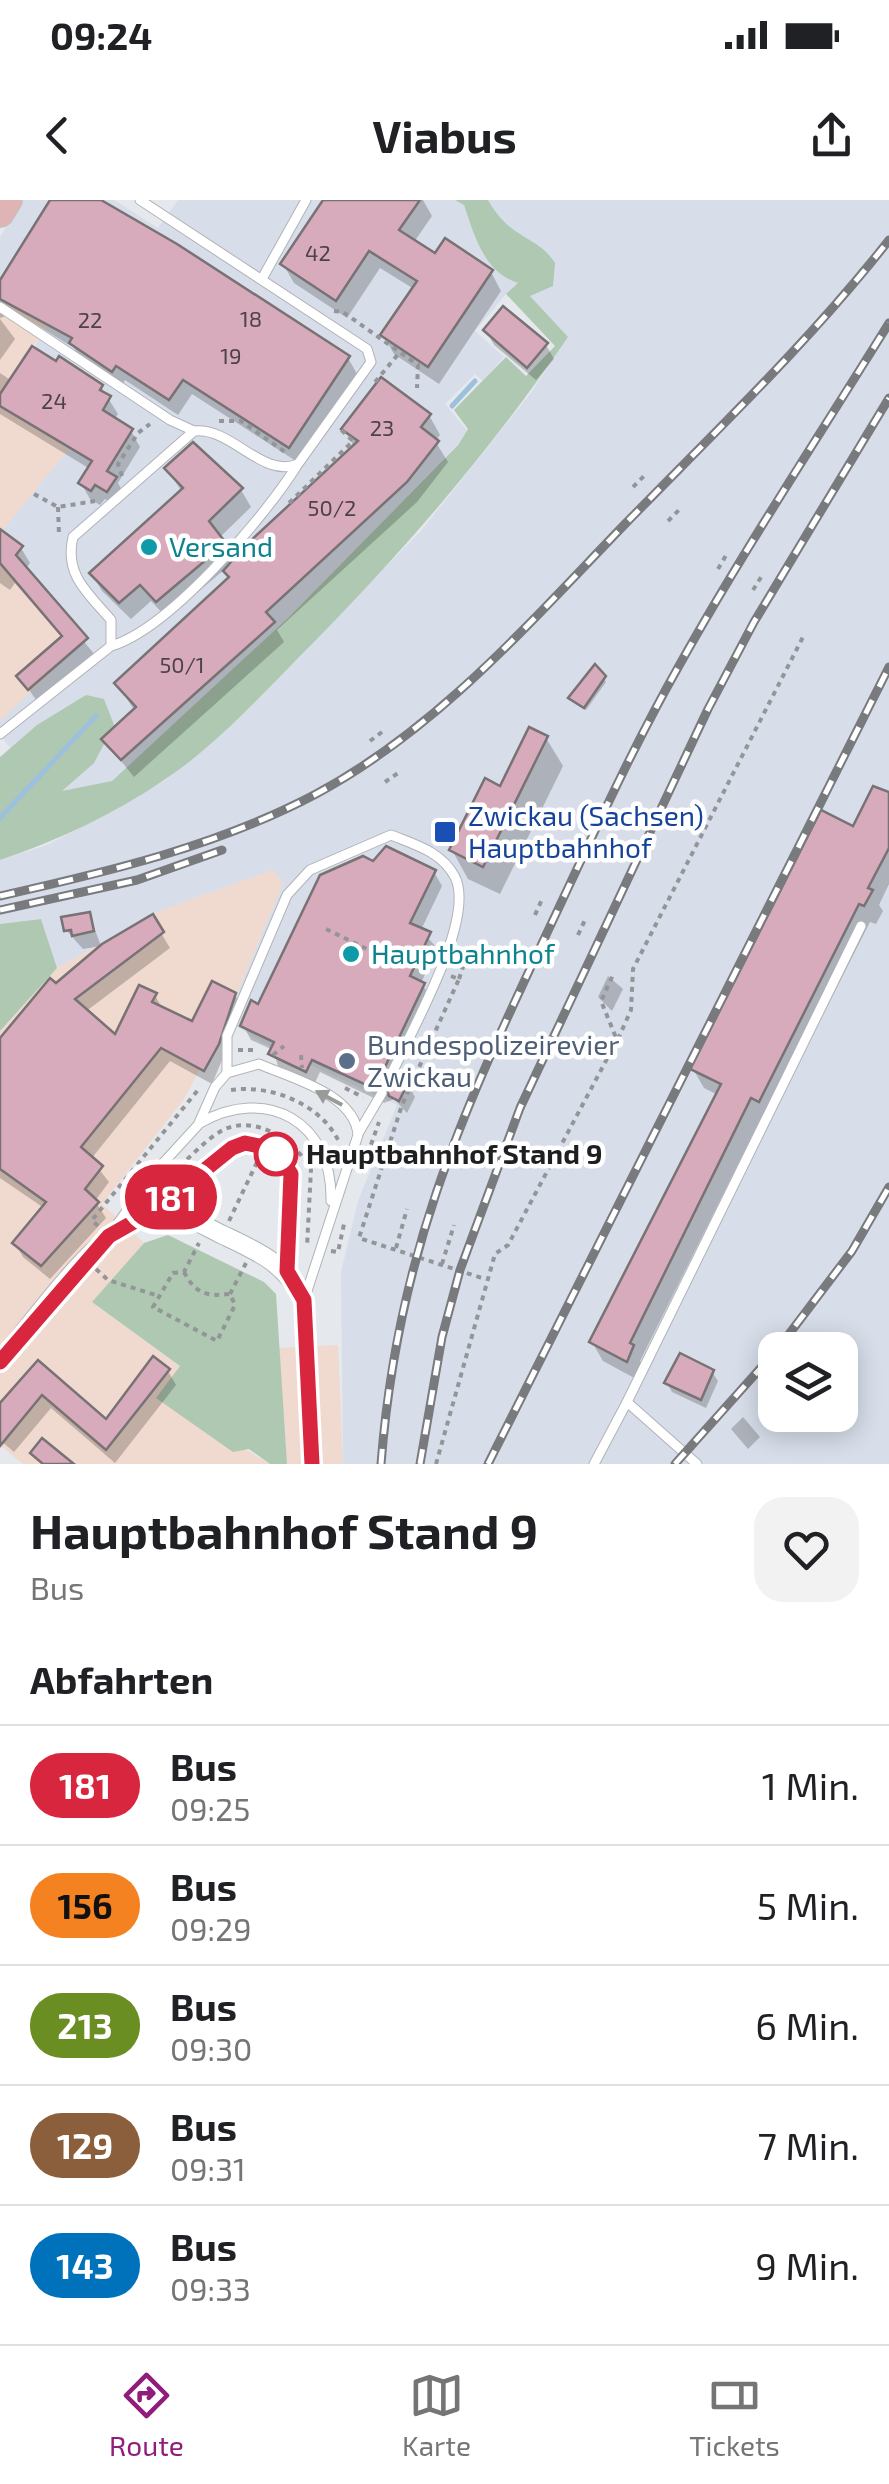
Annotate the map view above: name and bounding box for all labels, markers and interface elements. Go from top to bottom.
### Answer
text: 09:24 [50,12,152,58]
icon: back [30,108,85,163]
text: Viabus [372,108,517,162]
icon: share [804,108,859,163]
house number: 42 [305,239,331,265]
house number: 18 [240,305,262,331]
house number: 22 [78,306,102,332]
house number: 19 [220,342,242,368]
house number: 24 [41,387,67,413]
house number: 23 [370,414,394,440]
house number: 50/2 [308,494,356,520]
place label: Versand [169,529,273,563]
marker: Versand [138,536,160,558]
house number: 50/1 [159,651,205,677]
place label: Zwickau (Sachsen) Hauptbahnhof [468,798,704,864]
marker: Zwickau (Sachsen) Hauptbahnhof [432,819,458,845]
place label: Hauptbahnhof [371,936,556,970]
marker: Hauptbahnhof [340,943,362,965]
place label: Bundespolizeirevier Zwickau [367,1027,619,1093]
marker: Bundespolizeirevier Zwickau [336,1050,358,1072]
one-way arrow [315,1090,344,1107]
marker: Hauptbahnhof Stand 9 [255,1133,297,1175]
place label: Hauptbahnhof Stand 9 [306,1136,602,1170]
line badge: 181 [114,1164,228,1230]
text: 181 [145,1176,197,1218]
map controls [758,1332,858,1432]
button: layers [758,1332,858,1432]
button: heart [754,1497,859,1602]
text: Hauptbahnhof Stand 9 [30,1501,538,1559]
text: Bus [30,1568,84,1606]
text: Abfahrten [30,1656,213,1702]
text: Bus [170,1743,237,1789]
text: 1 Min. [762,1762,859,1808]
text: 181 [59,1764,111,1806]
text: 09:25 [170,1789,250,1827]
text: Bus [170,1863,237,1909]
text: 5 Min. [757,1882,859,1928]
text: 156 [57,1884,113,1926]
text: 09:29 [170,1909,251,1947]
text: Bus [170,1983,237,2029]
text: 6 Min. [755,2002,859,2048]
text: 213 [57,2004,113,2046]
text: 09:30 [170,2029,252,2067]
text: Bus [170,2103,237,2149]
text: 7 Min. [758,2122,859,2168]
text: 129 [57,2124,113,2166]
text: 09:31 [170,2149,246,2187]
text: Bus [170,2223,237,2269]
text: 9 Min. [755,2242,859,2288]
text: 143 [56,2244,114,2286]
text: 09:33 [170,2269,251,2307]
tab: Route [109,2368,184,2462]
tab: Karte [402,2368,471,2462]
tab: Tickets [689,2368,780,2462]

